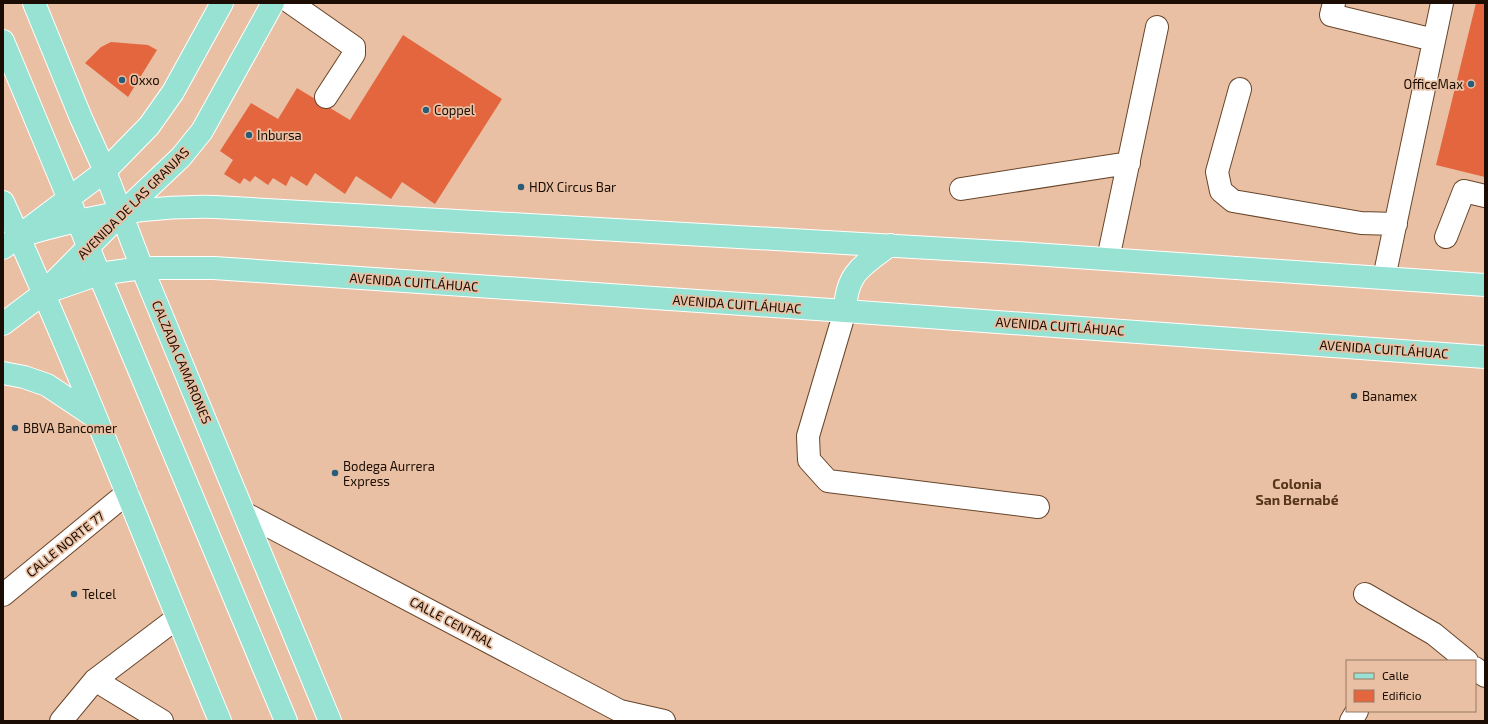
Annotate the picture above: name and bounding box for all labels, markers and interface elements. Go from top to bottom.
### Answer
place label: Oxxo [130,72,160,88]
marker: Oxxo [117,75,127,85]
place label: OfficeMax [1404,76,1463,92]
marker: OfficeMax [1466,79,1476,89]
place label: Coppel [434,102,475,118]
marker: Coppel [421,105,431,115]
place label: Inbursa [257,127,302,143]
marker: Inbursa [244,130,254,140]
street label: AVENIDA DE LAS GRANJAS [74,144,192,262]
place label: HDX Circus Bar [529,179,616,195]
marker: HDX Circus Bar [516,182,526,192]
street label: AVENIDA CUITLÁHUAC [349,269,479,294]
street label: AVENIDA CUITLÁHUAC [672,291,802,316]
street label: CALZADA CAMARONES [149,298,215,426]
street label: AVENIDA CUITLÁHUAC [995,313,1125,338]
street label: AVENIDA CUITLÁHUAC [1319,336,1449,361]
place label: Banamex [1362,388,1417,404]
marker: Banamex [1349,391,1359,401]
place label: BBVA Bancomer [23,420,117,436]
marker: BBVA Bancomer [10,423,20,433]
place label: Bodega Aurrera Express [343,458,435,489]
marker: Bodega Aurrera Express [330,468,340,478]
district label: Colonia San Bernabé [1255,475,1339,508]
street label: CALLE NORTE 77 [23,507,108,580]
place label: Telcel [82,586,116,602]
marker: Telcel [69,589,79,599]
street label: CALLE CENTRAL [407,593,497,651]
legend [1346,660,1476,712]
text: Calle [1382,668,1409,682]
text: Edificio [1382,688,1422,702]

